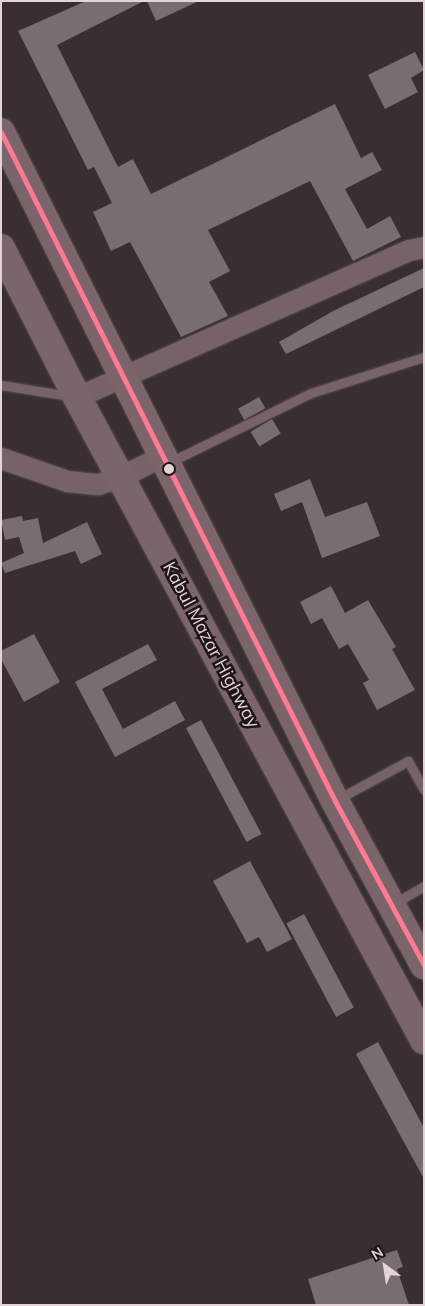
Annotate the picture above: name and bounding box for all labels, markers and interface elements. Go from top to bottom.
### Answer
unlabelled marker [164,464,174,474]
street label: Kabul Mazar Highway [158,558,264,732]
north arrow [360,1241,410,1291]
text: N [368,1243,386,1264]

